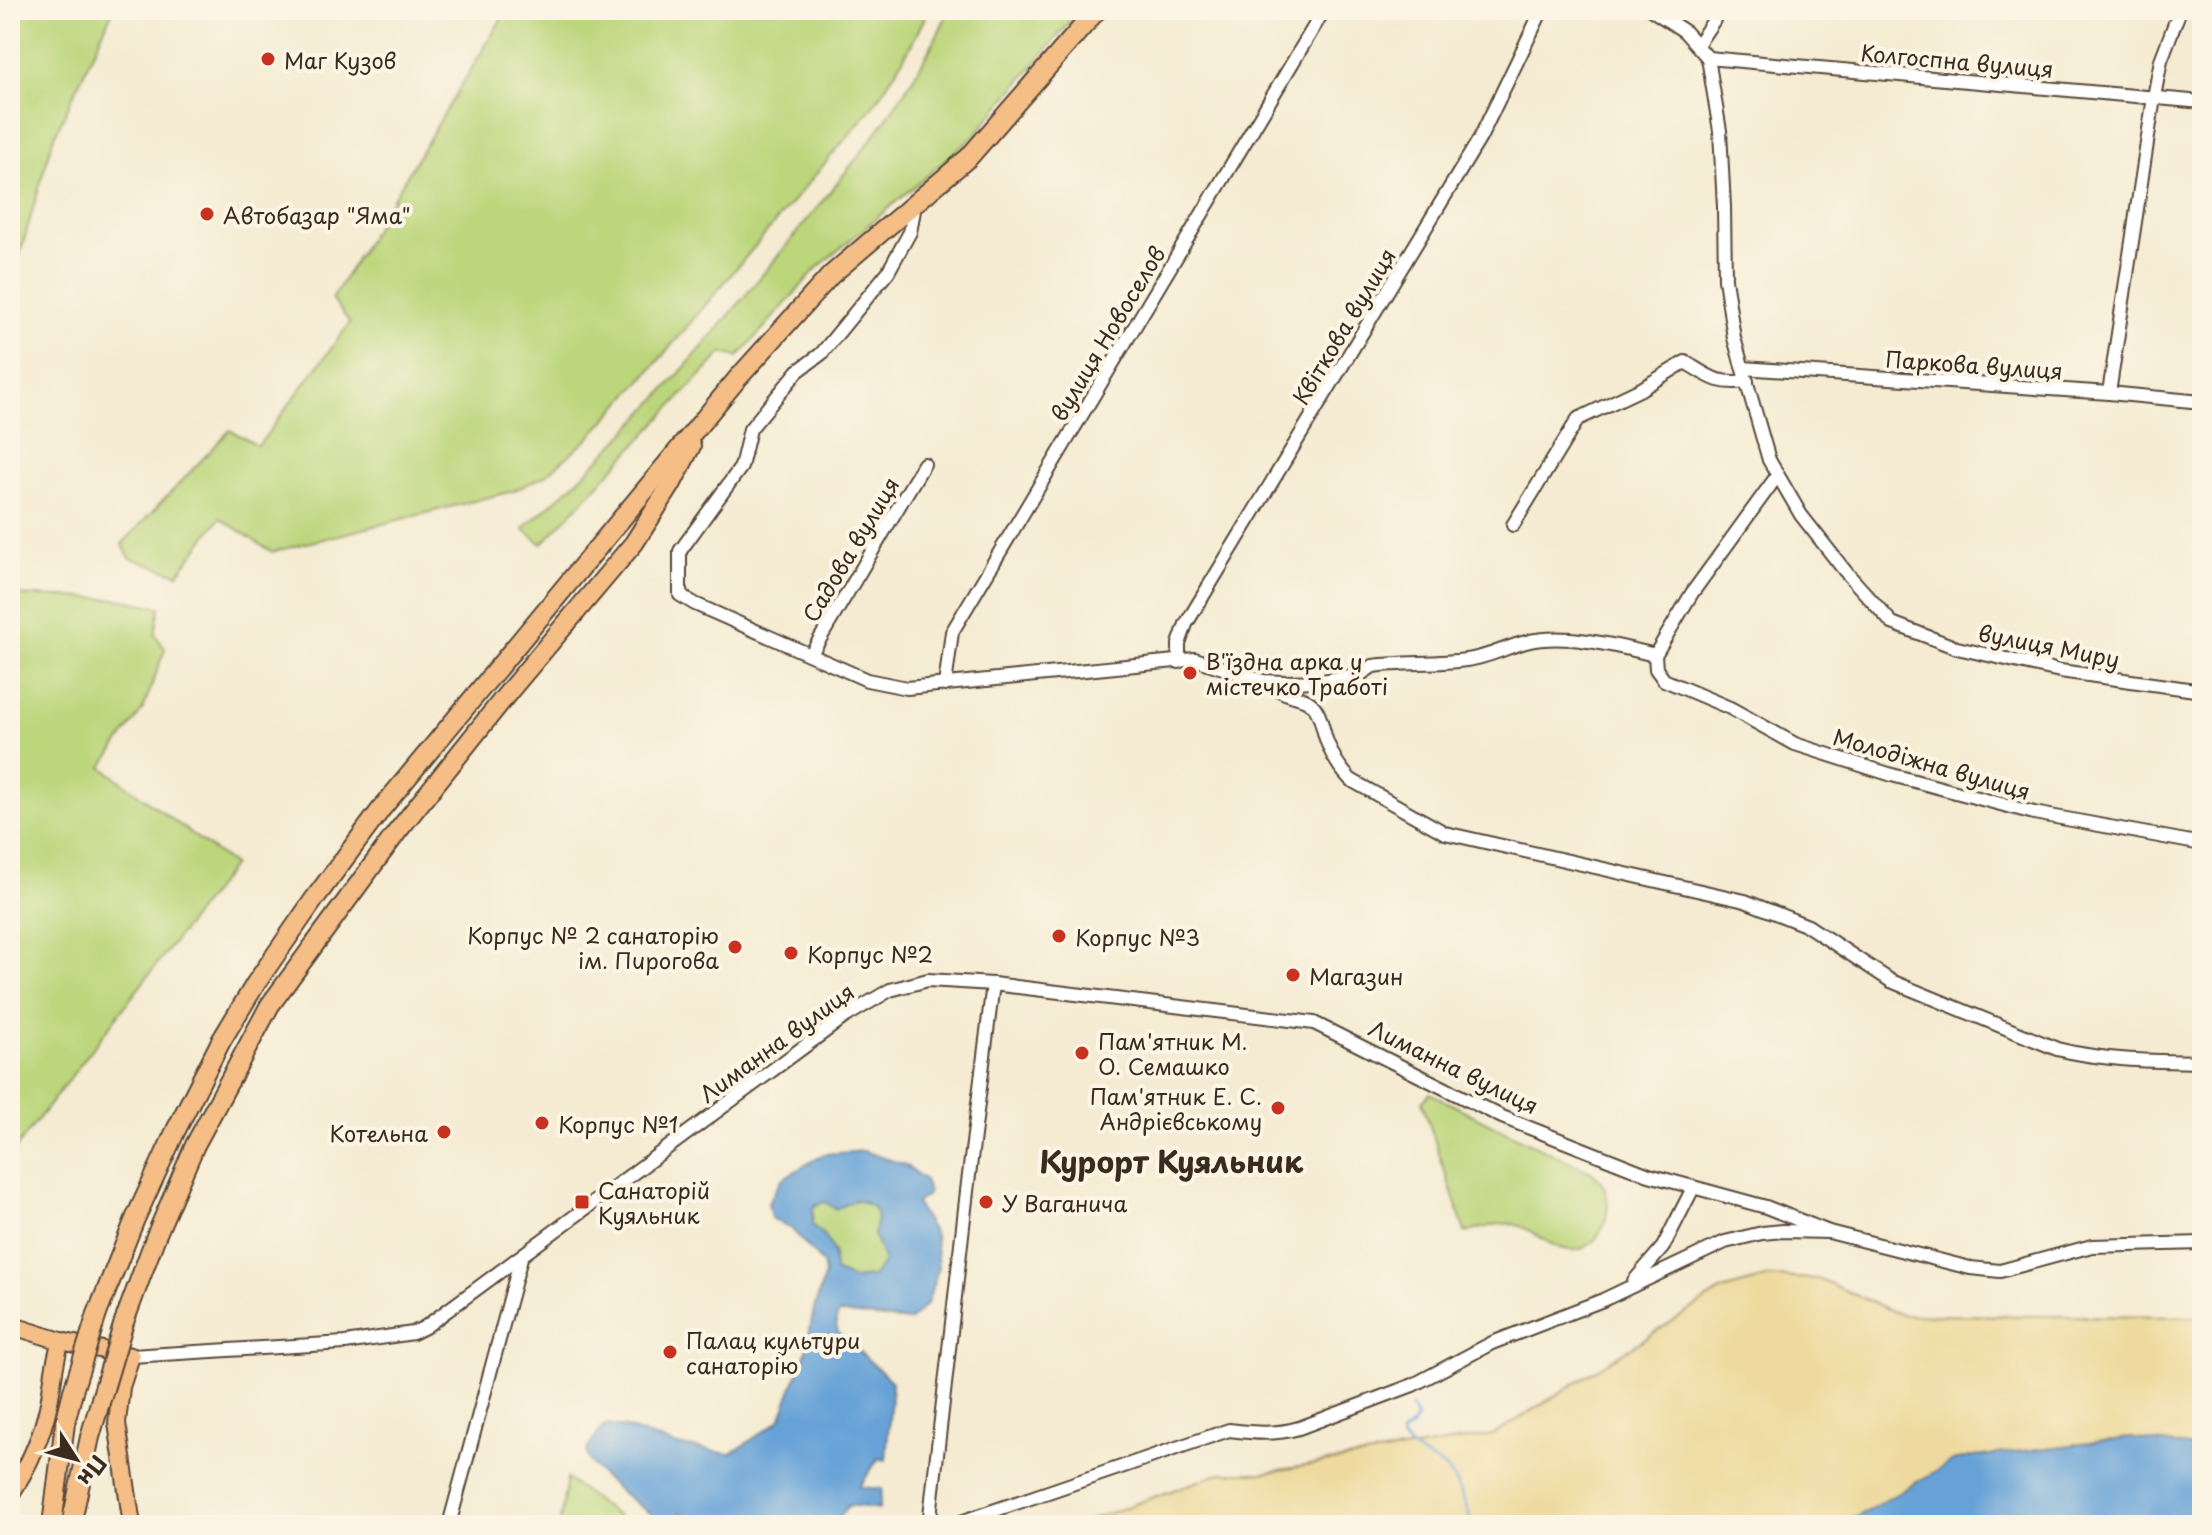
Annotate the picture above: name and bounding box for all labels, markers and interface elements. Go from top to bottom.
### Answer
street label: Колгоспна вулиця [1859,35,2055,85]
place label: Маг Кузов [284,43,396,76]
marker: Маг Кузов [259,50,277,68]
place label: Автобазар "Яма" [223,198,411,231]
marker: Автобазар "Яма" [198,205,216,223]
street label: вулиця Новоселов [1042,239,1172,427]
street label: Квіткова вулиця [1283,241,1403,411]
street label: Паркова вулиця [1884,341,2064,387]
street label: Садова вулиця [794,470,906,628]
street label: вулиця Миру [1976,615,2122,675]
place label: В'їздна арка у містечко Тработі [1206,644,1388,702]
marker: В'їздна арка у містечко Тработі [1181,664,1199,682]
street label: Молодіжна вулиця [1830,719,2034,807]
place label: Корпус № 2 санаторію ім. Пирогова [467,918,719,976]
place label: Корпус №3 [1075,920,1200,953]
marker: Корпус №3 [1050,927,1068,945]
place label: Корпус №2 [807,937,933,970]
marker: Корпус № 2 санаторію ім. Пирогова [726,938,744,956]
marker: Корпус №2 [782,944,800,962]
place label: Магазин [1309,959,1403,992]
marker: Магазин [1284,966,1302,984]
street label: Лиманна вулиця [692,974,860,1110]
street label: Лиманна вулиця [1364,1011,1544,1121]
place label: Пам'ятник М. О. Семашко [1098,1024,1248,1082]
marker: Пам'ятник М. О. Семашко [1073,1044,1091,1062]
place label: Пам'ятник Е. С. Андрієвському [1090,1079,1262,1137]
marker: Пам'ятник Е. С. Андрієвському [1269,1099,1287,1117]
place label: Корпус №1 [558,1107,678,1140]
marker: Корпус №1 [533,1114,551,1132]
place label: Котельна [330,1116,428,1149]
marker: Котельна [435,1123,453,1141]
district label: Курорт Куяльник [1039,1138,1304,1183]
place label: Санаторій Куяльник [598,1173,710,1231]
place label: У Ваганича [1002,1186,1128,1219]
marker: Санаторій Куяльник [573,1193,591,1211]
marker: У Ваганича [977,1193,995,1211]
place label: Палац культури санаторію [686,1323,860,1381]
marker: Палац культури санаторію [661,1343,679,1361]
north arrow [36,1419,116,1499]
text: Пн [71,1449,116,1494]

